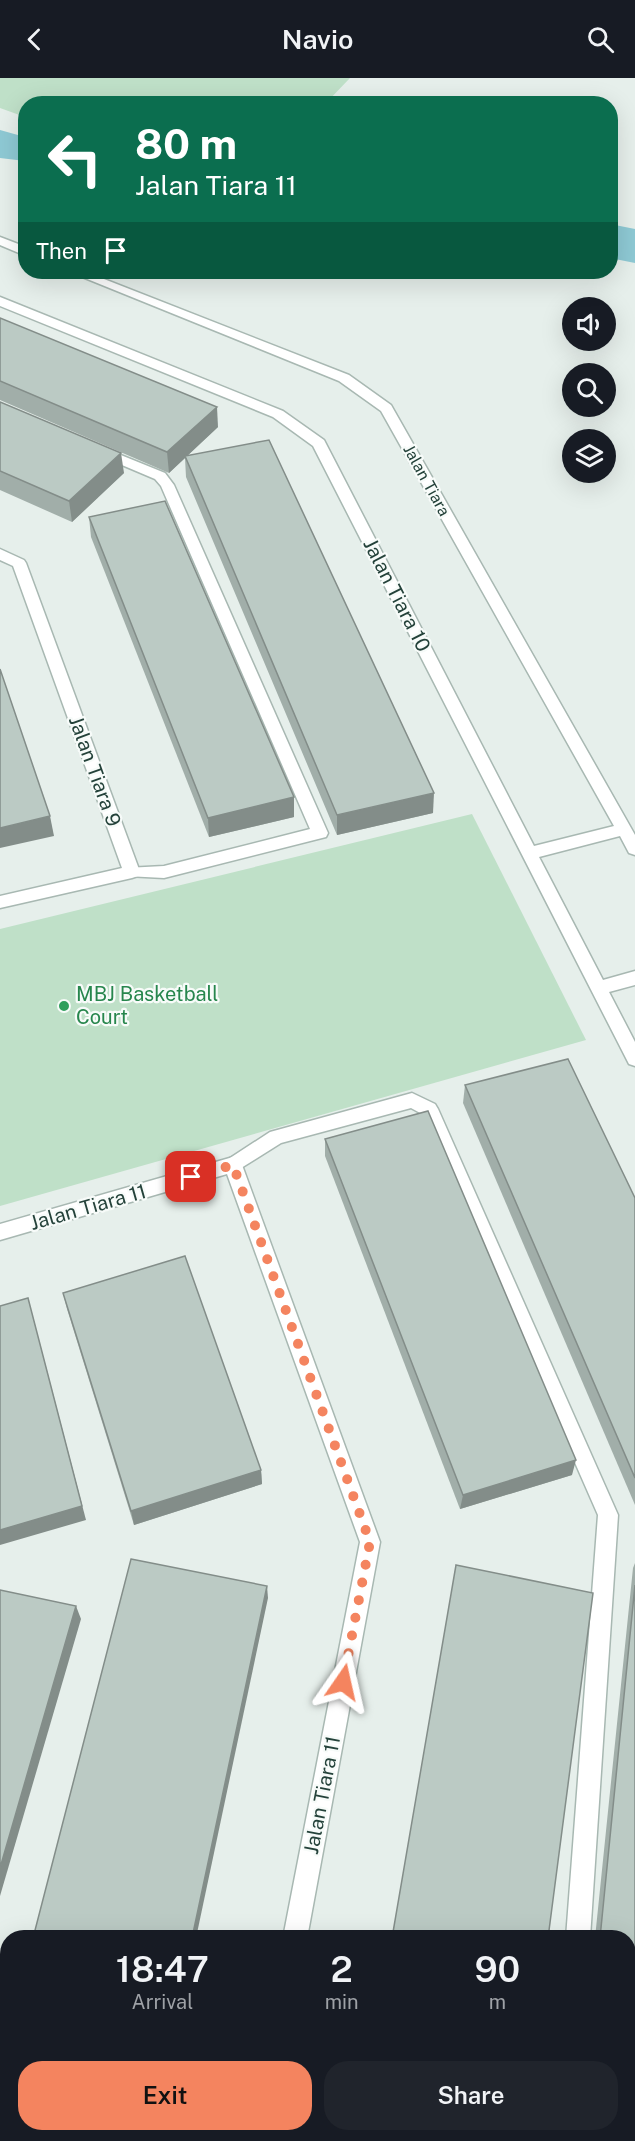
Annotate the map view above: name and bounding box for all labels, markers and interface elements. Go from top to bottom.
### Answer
icon: back [18,23,51,56]
text: Navio [282,23,353,55]
icon: search [584,23,617,56]
text: 80 m [135,119,237,168]
icon: left [36,120,114,198]
text: Jalan Tiara 11 [135,169,297,201]
icon: arrive [99,234,132,267]
text: Then [36,238,87,264]
map controls [562,297,616,483]
button: sound [562,297,616,351]
button: search [562,363,616,417]
button: layers [562,429,616,483]
street label: Jalan Tiara [399,441,454,519]
street label: Jalan Tiara 10 [358,534,436,656]
street label: Jalan Tiara 9 [64,712,126,830]
place label: MBJ Basketball Court [76,982,218,1029]
marker: MBJ Basketball Court [57,999,71,1013]
pin [165,1151,216,1202]
icon: arrive [174,1160,207,1193]
street label: Jalan Tiara 11 [27,1179,149,1235]
position arrow [311,1650,375,1714]
street label: Jalan Tiara 11 [299,1734,345,1856]
text: 18:47 [116,1948,209,1990]
text: 2 [331,1948,353,1990]
text: 90 [474,1948,520,1990]
text: Arrival [131,1990,193,2014]
text: min [325,1990,359,2014]
text: m [489,1990,506,2014]
button: Exit [18,2061,312,2130]
button: Share [324,2061,618,2130]

